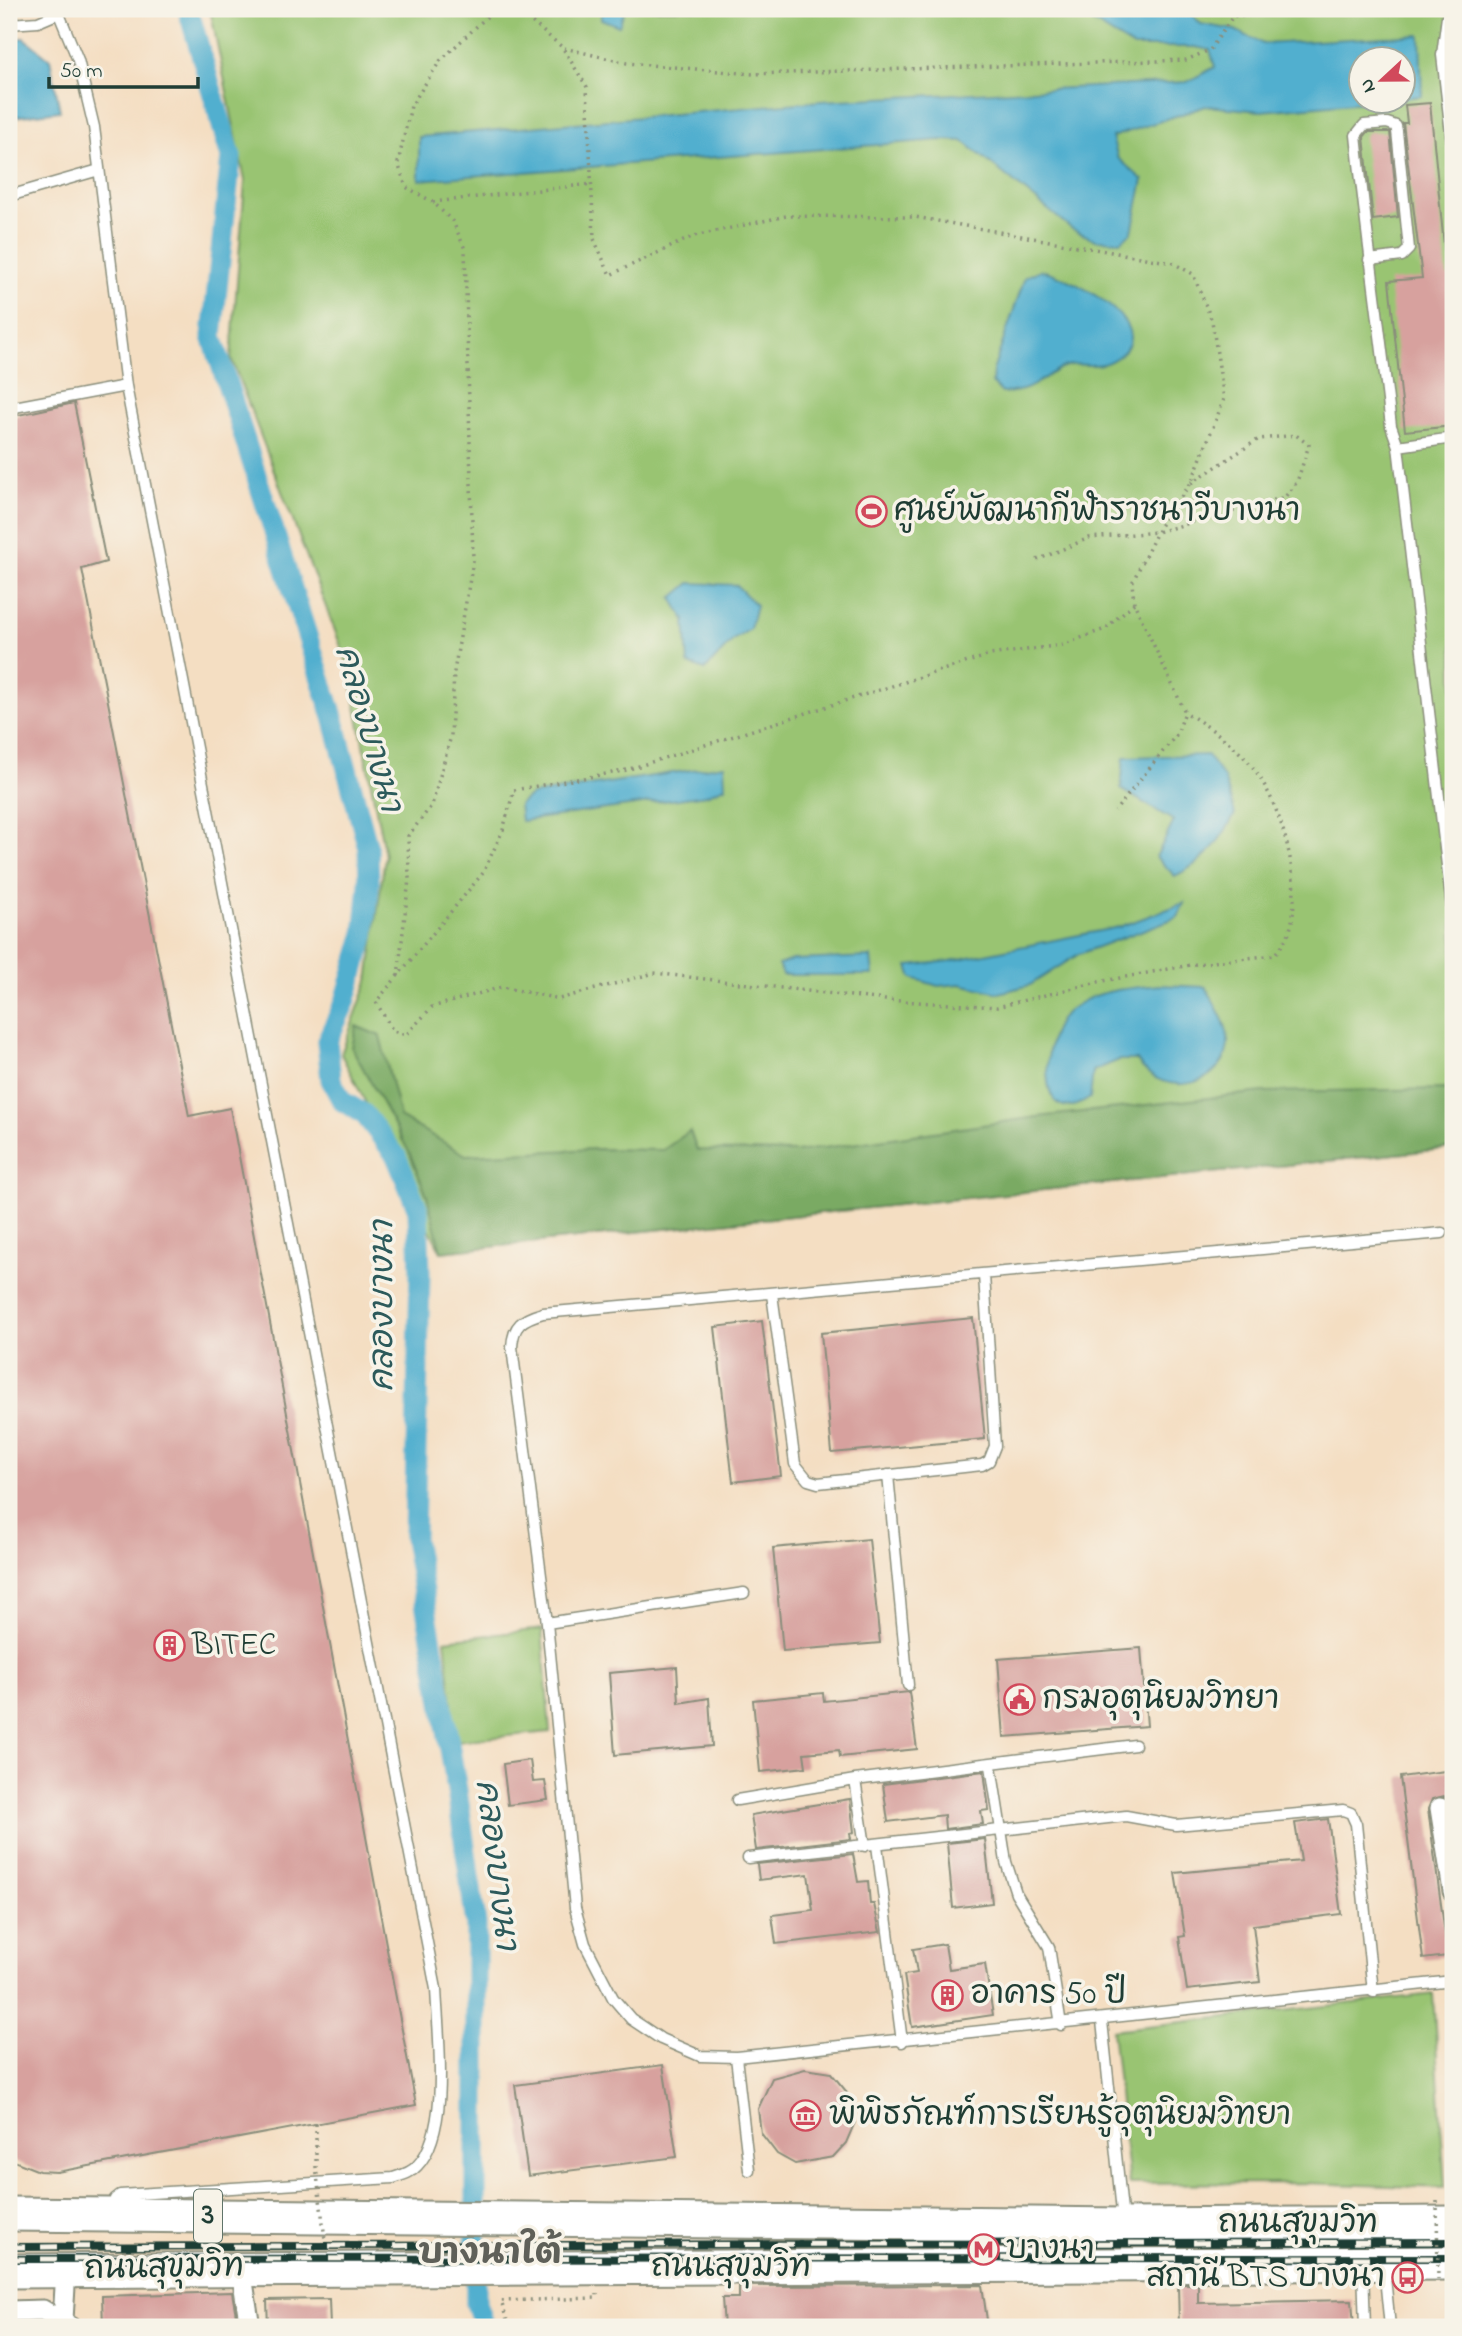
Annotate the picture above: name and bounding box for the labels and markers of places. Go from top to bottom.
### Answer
place label: ศูนย์พัฒนากีฬาราชนาวีบางนา [894,488,1300,536]
sports icon: ศูนย์พัฒนากีฬาราชนาวีบางนา [854,495,888,529]
place label: BITEC [191,1623,276,1670]
building icon: BITEC [152,1629,186,1663]
place label: กรมอุตุนิยมวิทยา [1042,1677,1279,1724]
public building icon: กรมอุตุนิยมวิทยา [1002,1683,1036,1717]
place label: อาคาร 50 ปี [971,1972,1126,2019]
building icon: อาคาร 50 ปี [931,1978,965,2012]
place label: พิพิธภัณฑ์การเรียนรู้อุตุนิยมวิทยา [829,2092,1291,2140]
museum icon: พิพิธภัณฑ์การเรียนรู้อุตุนิยมวิทยา [789,2099,823,2133]
place label: บางนา [1006,2227,1095,2274]
metro station icon: บางนา [966,2233,1000,2267]
place label: สถานี BTS บางนา [1146,2255,1385,2302]
bus stop icon: สถานี BTS บางนา [1391,2261,1425,2295]

